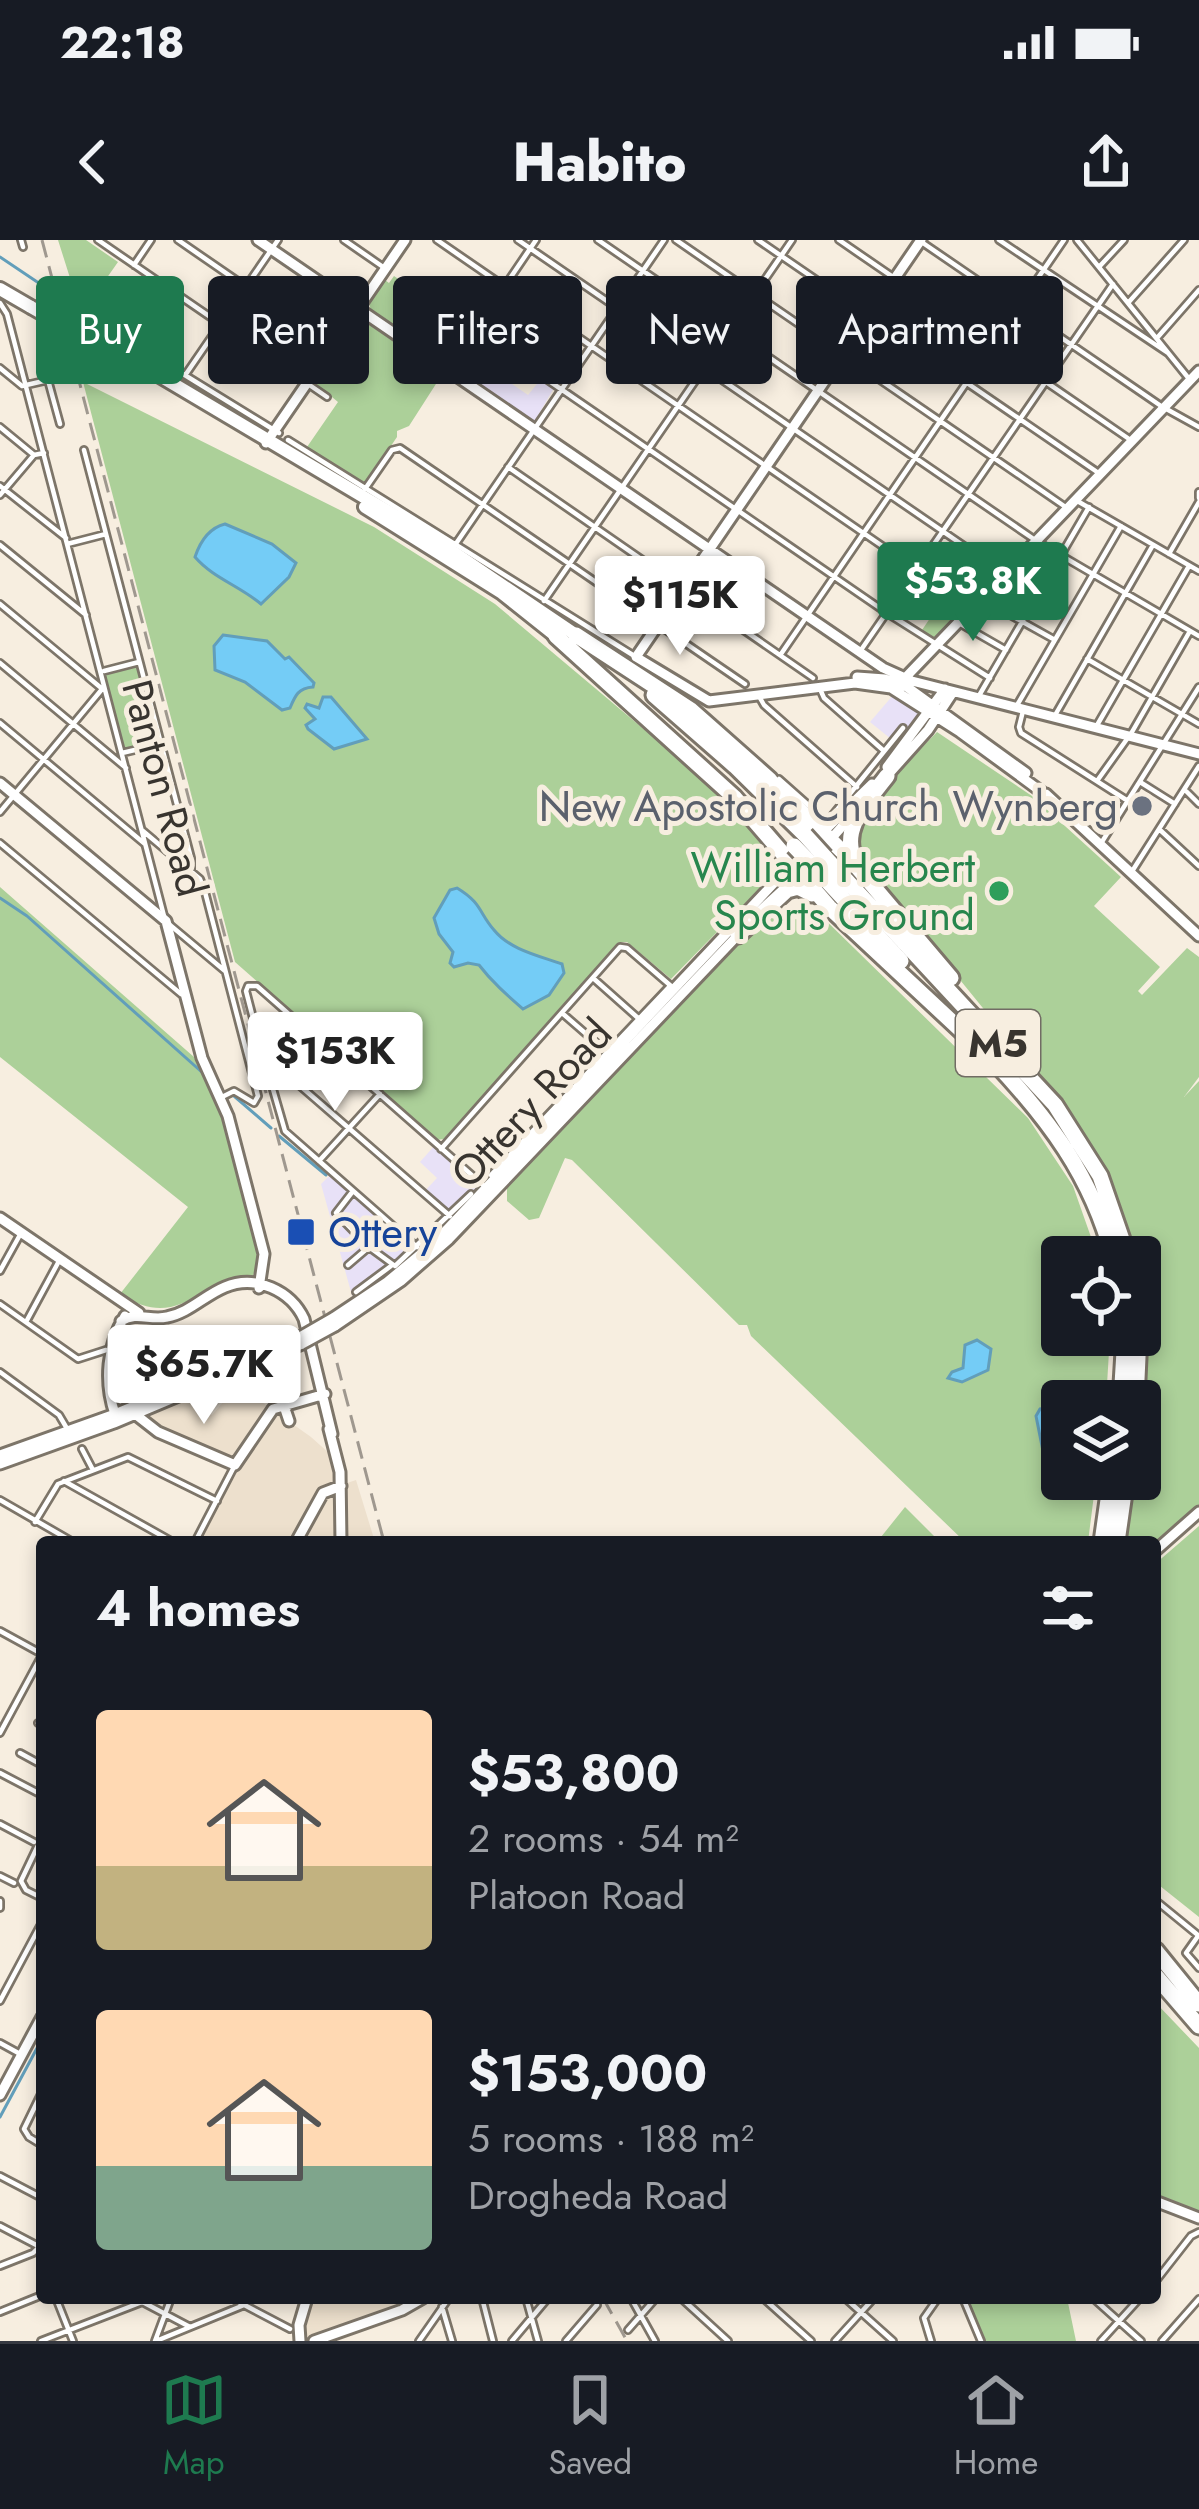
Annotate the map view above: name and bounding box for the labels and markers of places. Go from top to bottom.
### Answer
pin: $53.8K [875,542,1071,644]
pin: $115K [596,556,764,658]
place label: New Apostolic Church Wynberg [539,776,1118,837]
marker: New Apostolic Church Wynberg [1129,793,1155,819]
place label: William Herbert Sports Ground [691,837,975,946]
marker: William Herbert Sports Ground [986,878,1012,904]
pin: $153K [251,1012,419,1114]
place label: Ottery [328,1202,438,1263]
marker: Ottery [285,1216,317,1248]
pin: $65.7K [106,1325,302,1427]

